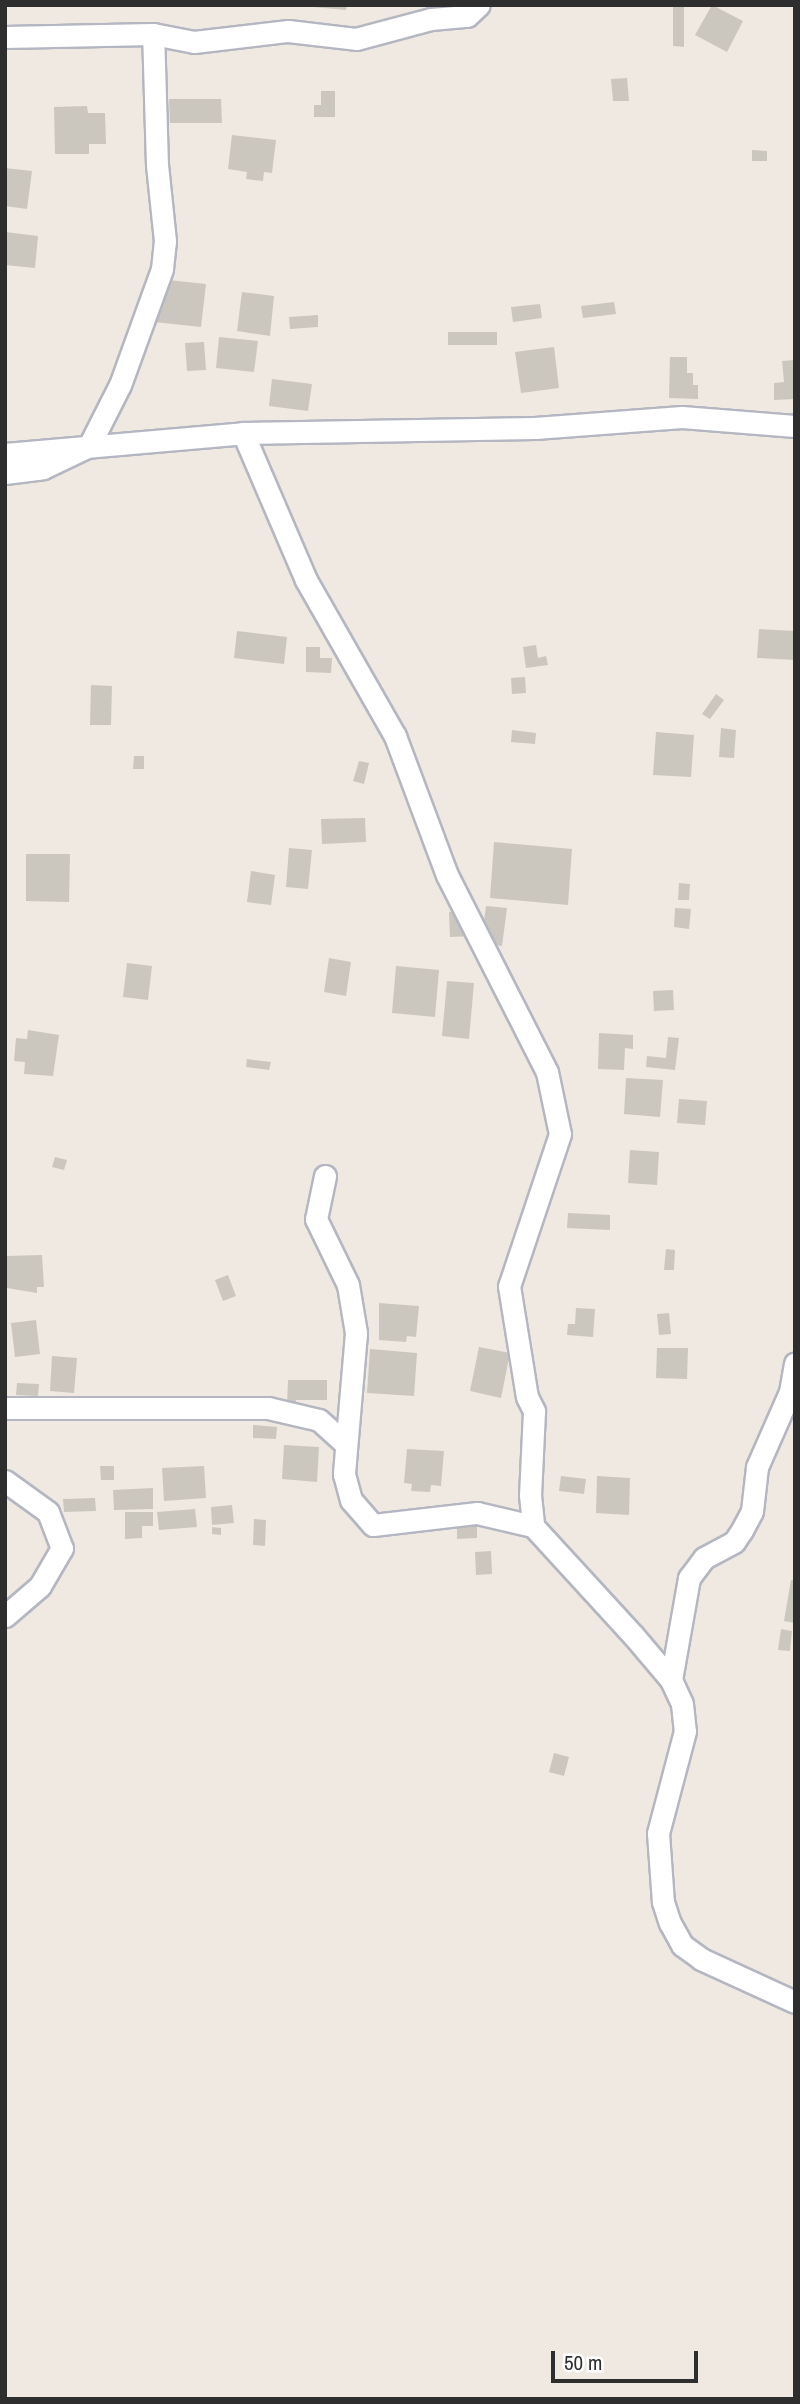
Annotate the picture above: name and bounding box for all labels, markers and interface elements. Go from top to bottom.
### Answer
scale bar [555,2338,702,2382]
text: 50 m [564,2348,602,2377]

